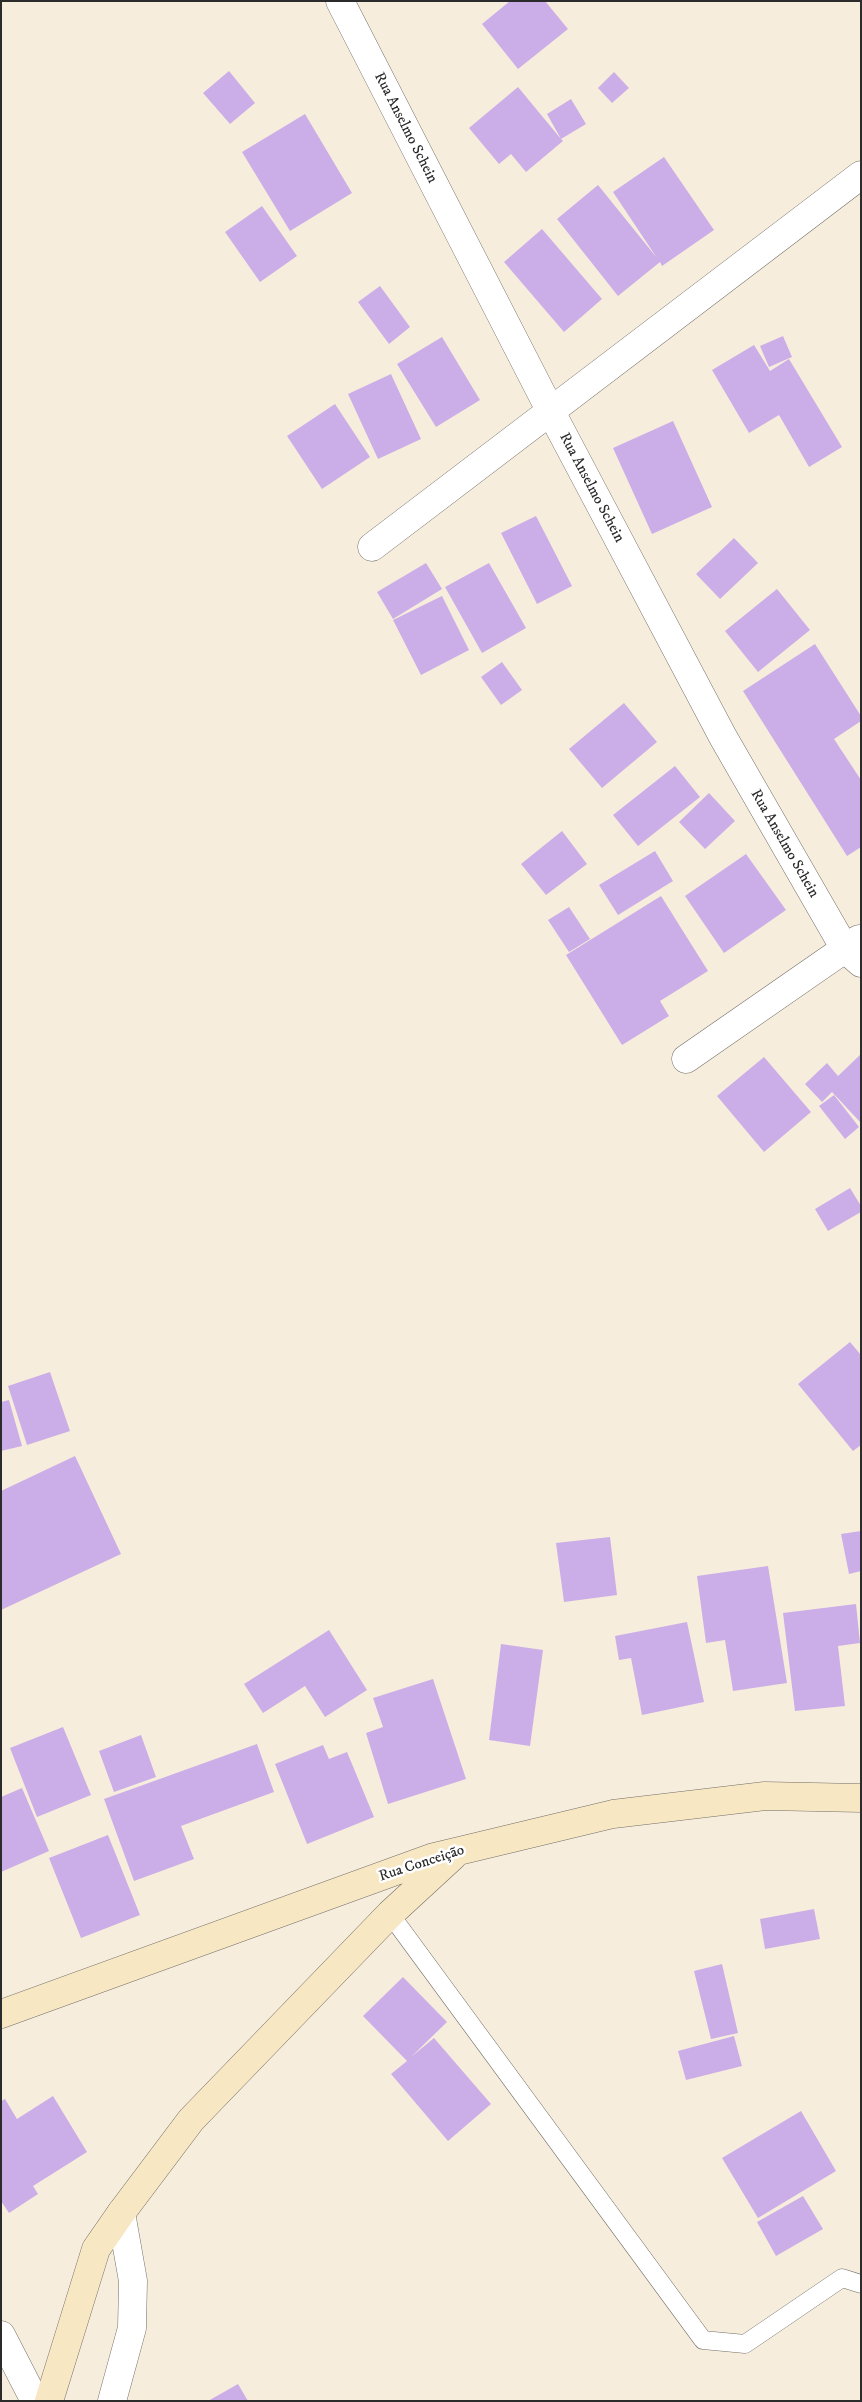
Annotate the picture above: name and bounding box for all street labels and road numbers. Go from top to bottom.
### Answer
street label: Rua Anselmo Schein [369,70,441,186]
street label: Rua Anselmo Schein [554,430,628,546]
street label: Rua Anselmo Schein [746,787,822,901]
street label: Rua Conceição [377,1842,467,1886]

